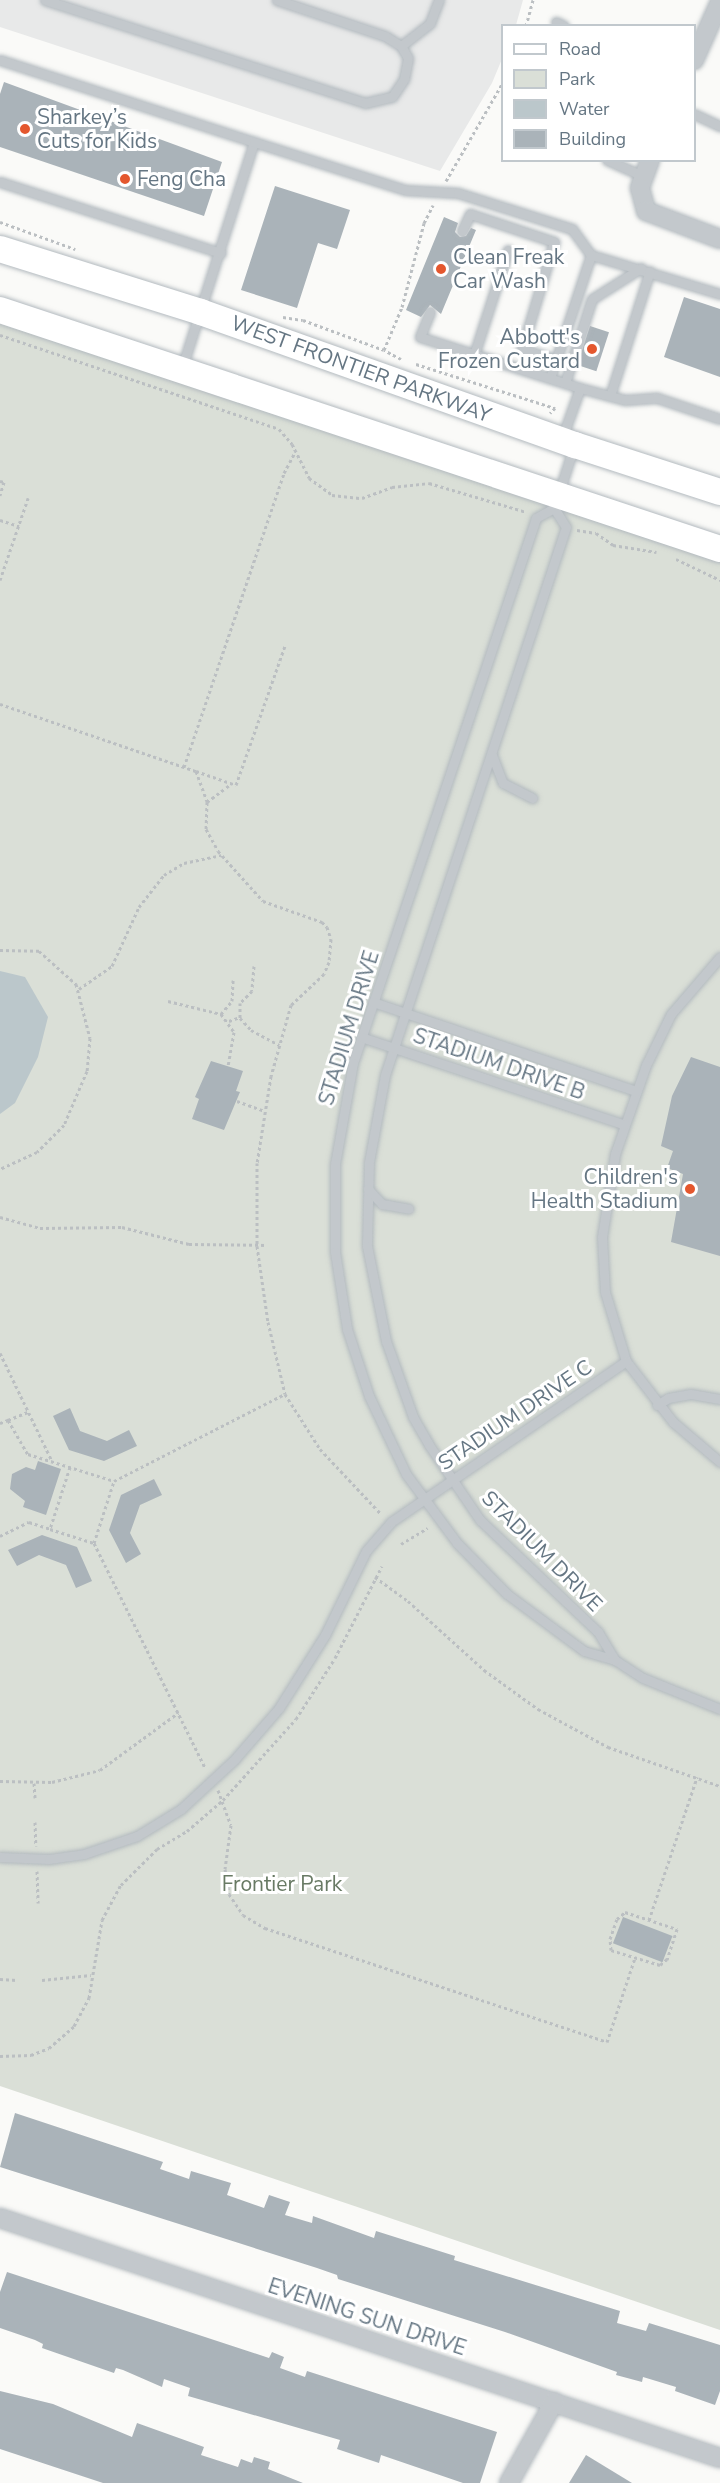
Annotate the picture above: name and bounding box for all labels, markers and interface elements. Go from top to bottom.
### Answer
legend [501,24,696,162]
text: Road [559,37,601,61]
text: Park [559,67,595,91]
text: Water [559,97,610,121]
place label: Sharkey’s Cuts for Kids [37,104,157,154]
marker: Sharkey’s Cuts for Kids [18,122,32,136]
text: Building [559,127,626,151]
place label: Feng Cha [137,166,226,192]
marker: Feng Cha [118,172,132,186]
place label: Clean Freak Car Wash [453,244,564,294]
marker: Clean Freak Car Wash [434,262,448,276]
street label: WEST FRONTIER PARKWAY [227,310,495,428]
place label: Abbott's Frozen Custard [438,324,580,374]
marker: Abbott's Frozen Custard [585,342,599,356]
street label: STADIUM DRIVE [314,948,384,1108]
street label: STADIUM DRIVE B [410,1023,588,1105]
place label: Children's Health Stadium [531,1164,678,1214]
marker: Children's Health Stadium [683,1182,697,1196]
street label: STADIUM DRIVE C [433,1354,597,1476]
street label: STADIUM DRIVE [476,1485,608,1617]
park label: Frontier Park [222,1871,342,1897]
street label: EVENING SUN DRIVE [265,2273,469,2361]

